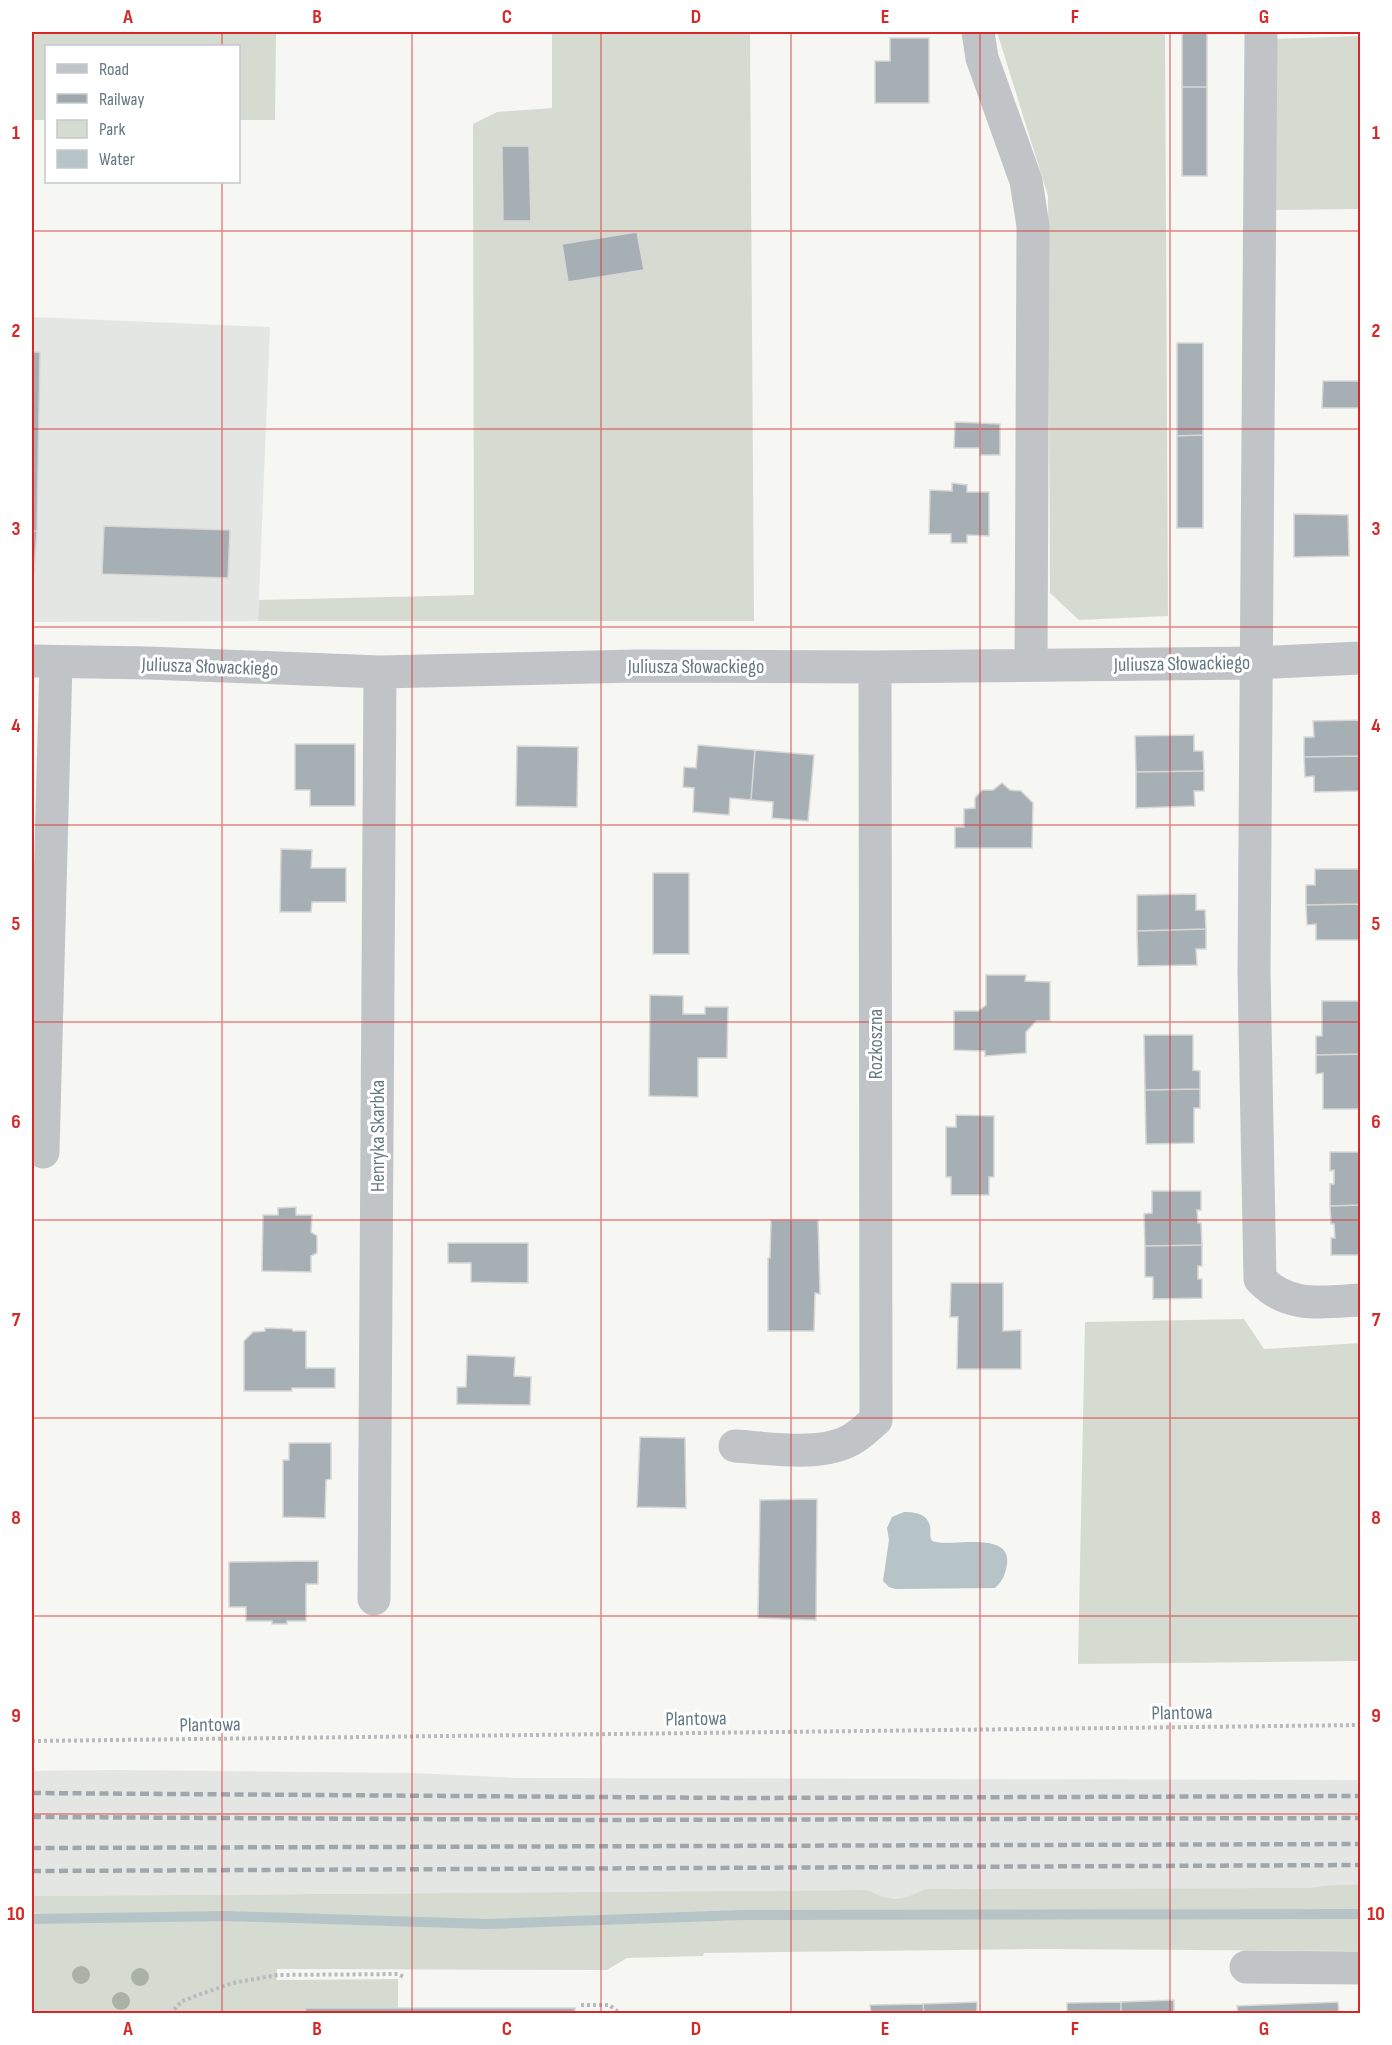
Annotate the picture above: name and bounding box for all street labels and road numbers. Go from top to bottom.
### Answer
street label: Juliusza Słowackiego [1113,651,1250,677]
street label: Juliusza Słowackiego [140,653,279,681]
street label: Juliusza Słowackiego [627,655,764,679]
street label: Rozkoszna [864,1009,888,1079]
street label: Henryka Skarbka [366,1080,390,1192]
street label: Plantowa [1151,1700,1213,1726]
street label: Plantowa [665,1706,727,1732]
street label: Plantowa [179,1712,241,1738]

